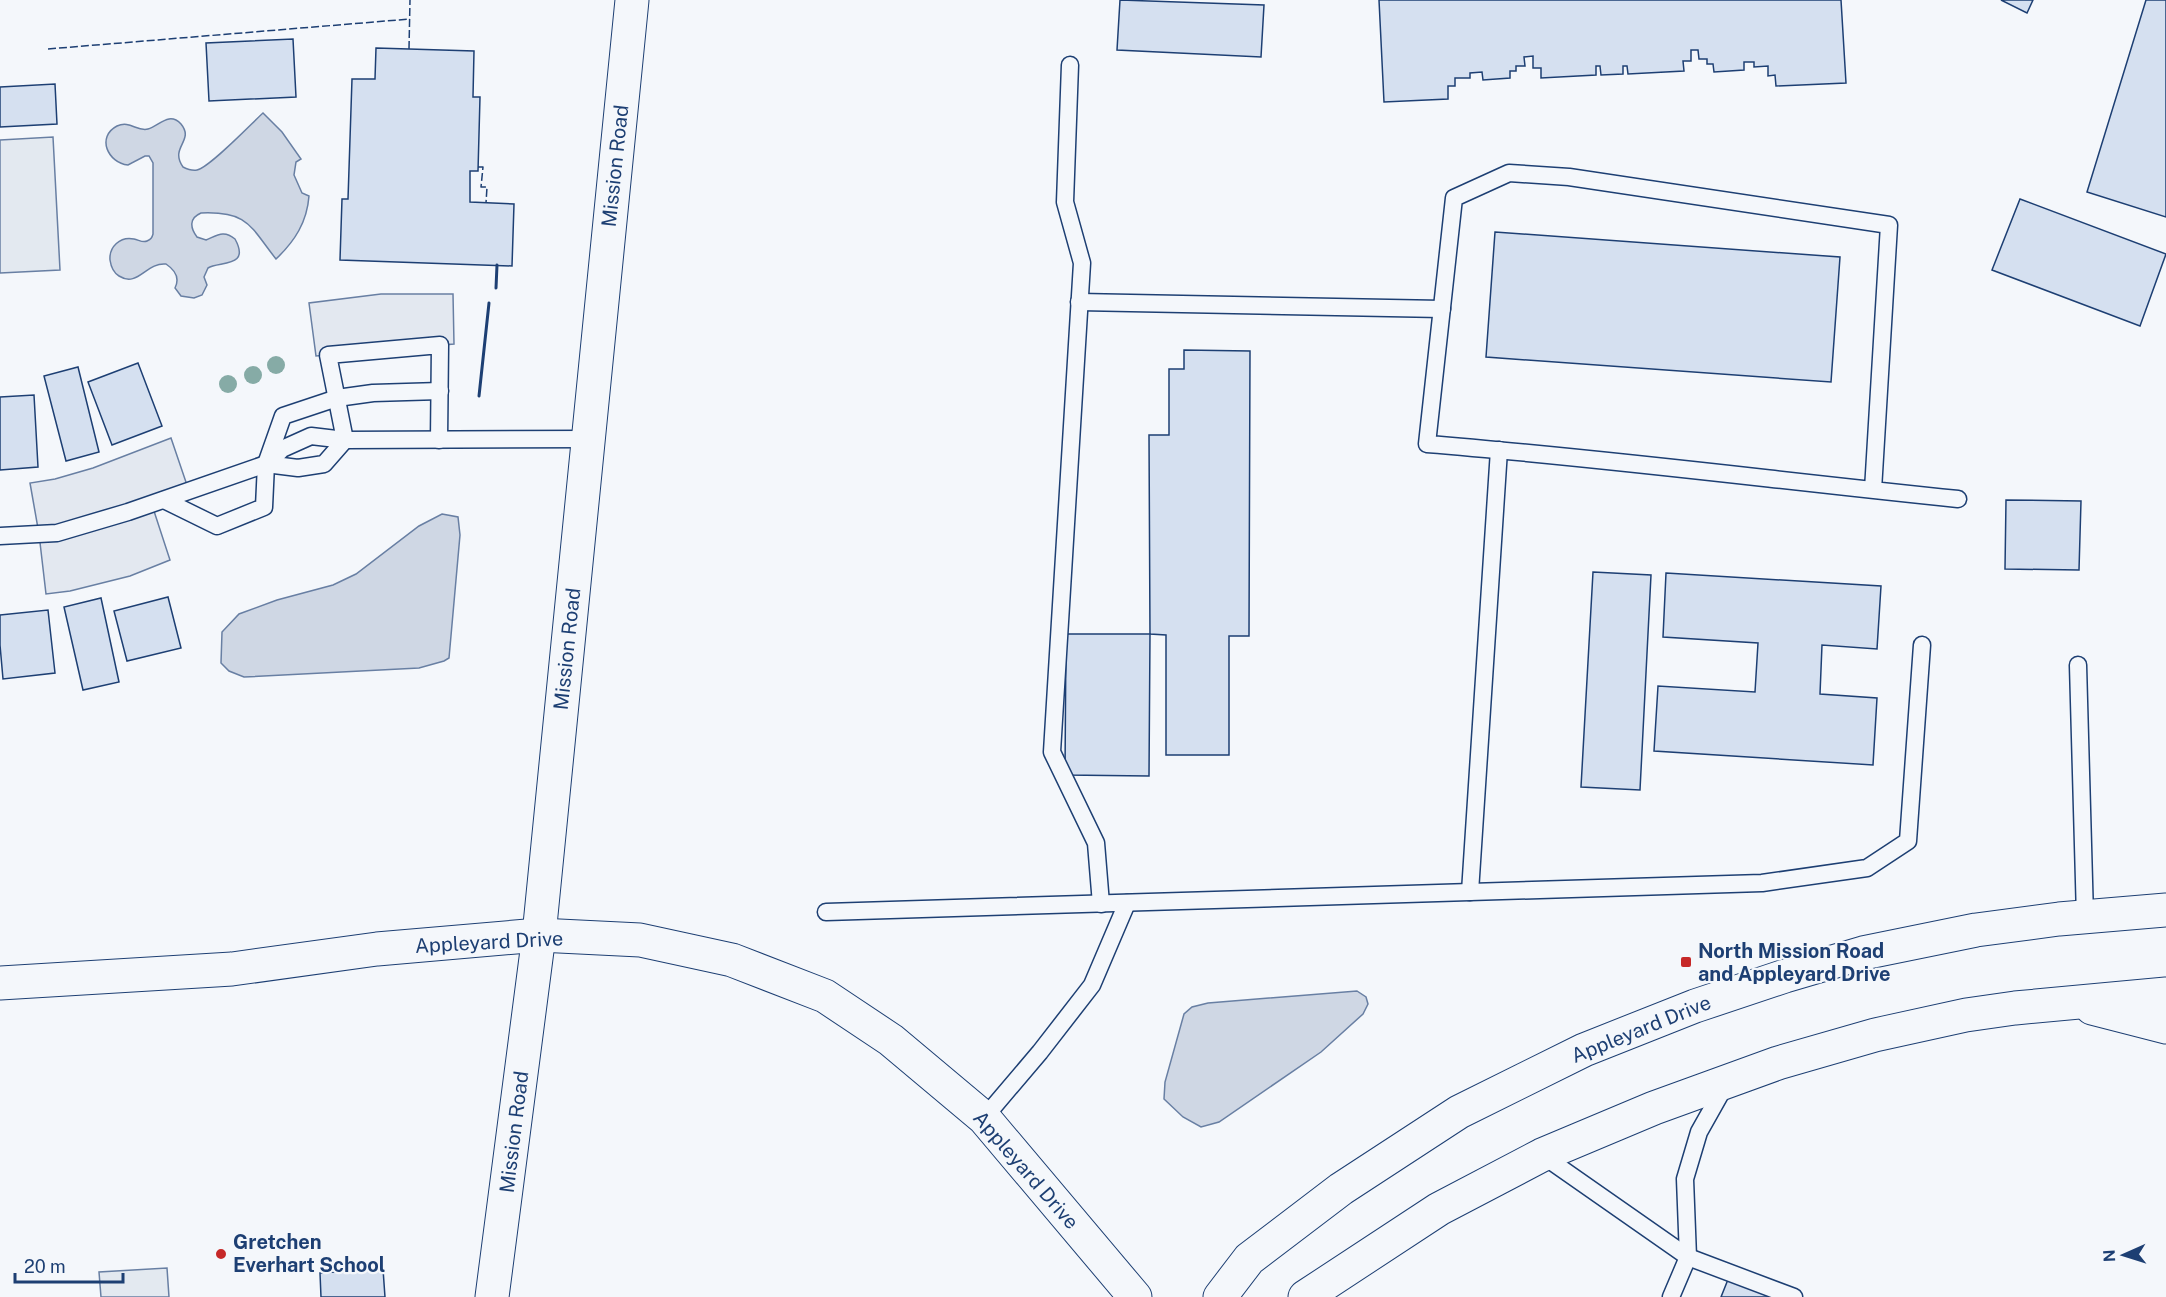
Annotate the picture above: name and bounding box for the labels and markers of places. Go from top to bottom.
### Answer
place label: North Mission Road and Appleyard Drive [1698,939,1891,986]
marker: North Mission Road and Appleyard Drive [1679,955,1693,969]
place label: Gretchen Everhart School [233,1230,385,1277]
marker: Gretchen Everhart School [214,1247,228,1261]

